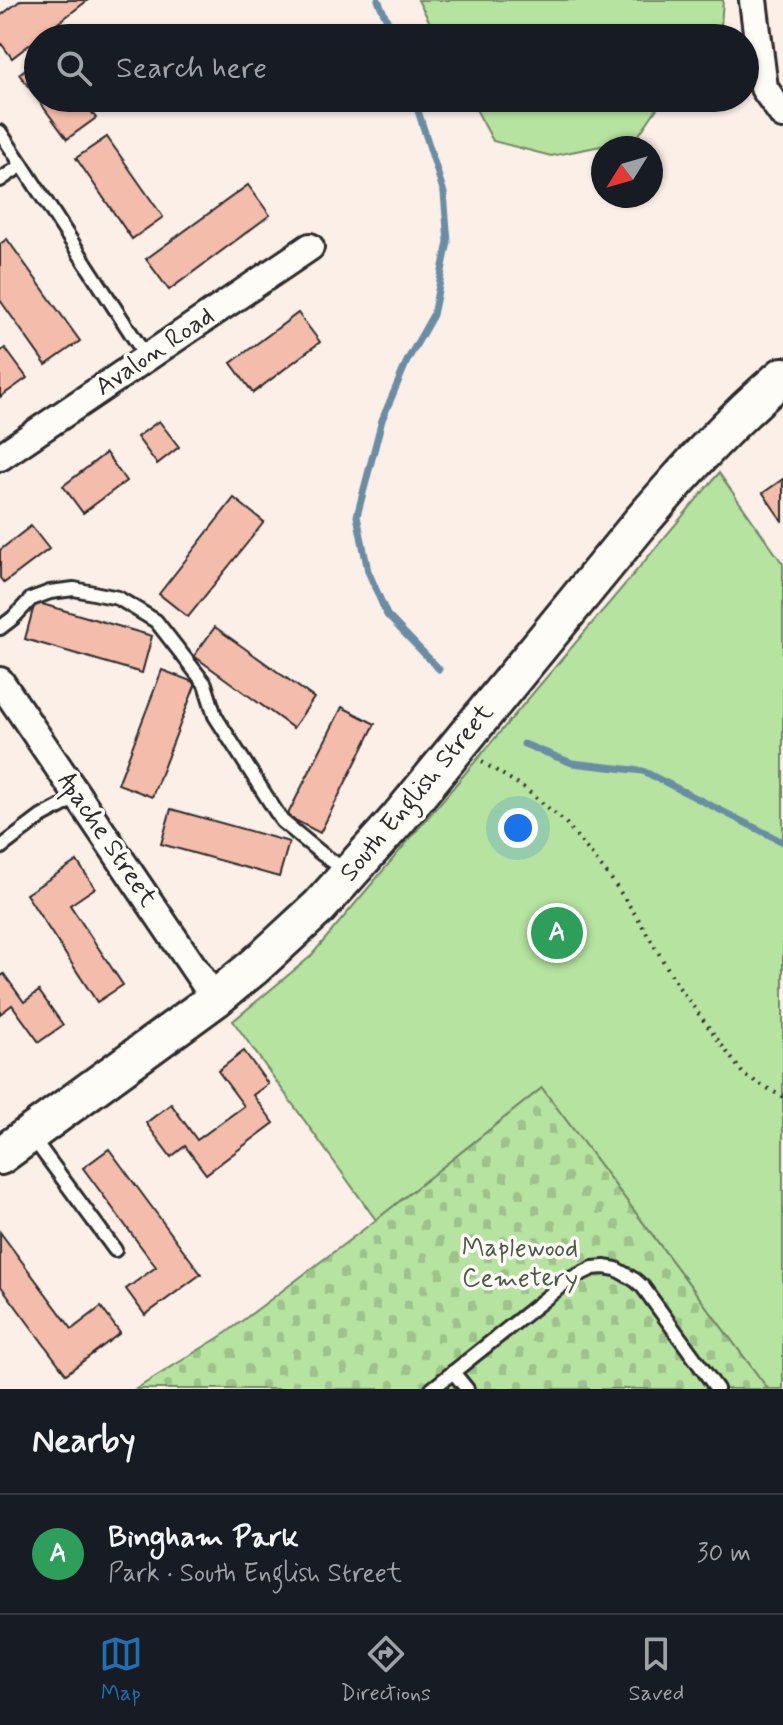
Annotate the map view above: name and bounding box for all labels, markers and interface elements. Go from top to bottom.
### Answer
search box [24,24,759,112]
icon: search [52,46,96,90]
text: Search here [116,49,267,88]
north arrow [591,136,663,208]
street label: Avalon Road [89,300,221,404]
street label: South English Street [333,697,504,891]
street label: Apache Street [47,766,164,915]
your location [498,808,538,848]
pin: A [531,903,583,963]
park label: Maplewood Cemetery [462,1232,578,1296]
text: Nearby [32,1419,136,1464]
text: Bingham Park [108,1518,299,1557]
text: A [49,1537,67,1571]
text: 30 m [697,1537,751,1571]
text: Park · South English Street [108,1557,402,1591]
tab: Map [99,1632,143,1708]
tab: Directions [340,1632,431,1708]
tab: Saved [629,1632,684,1708]

